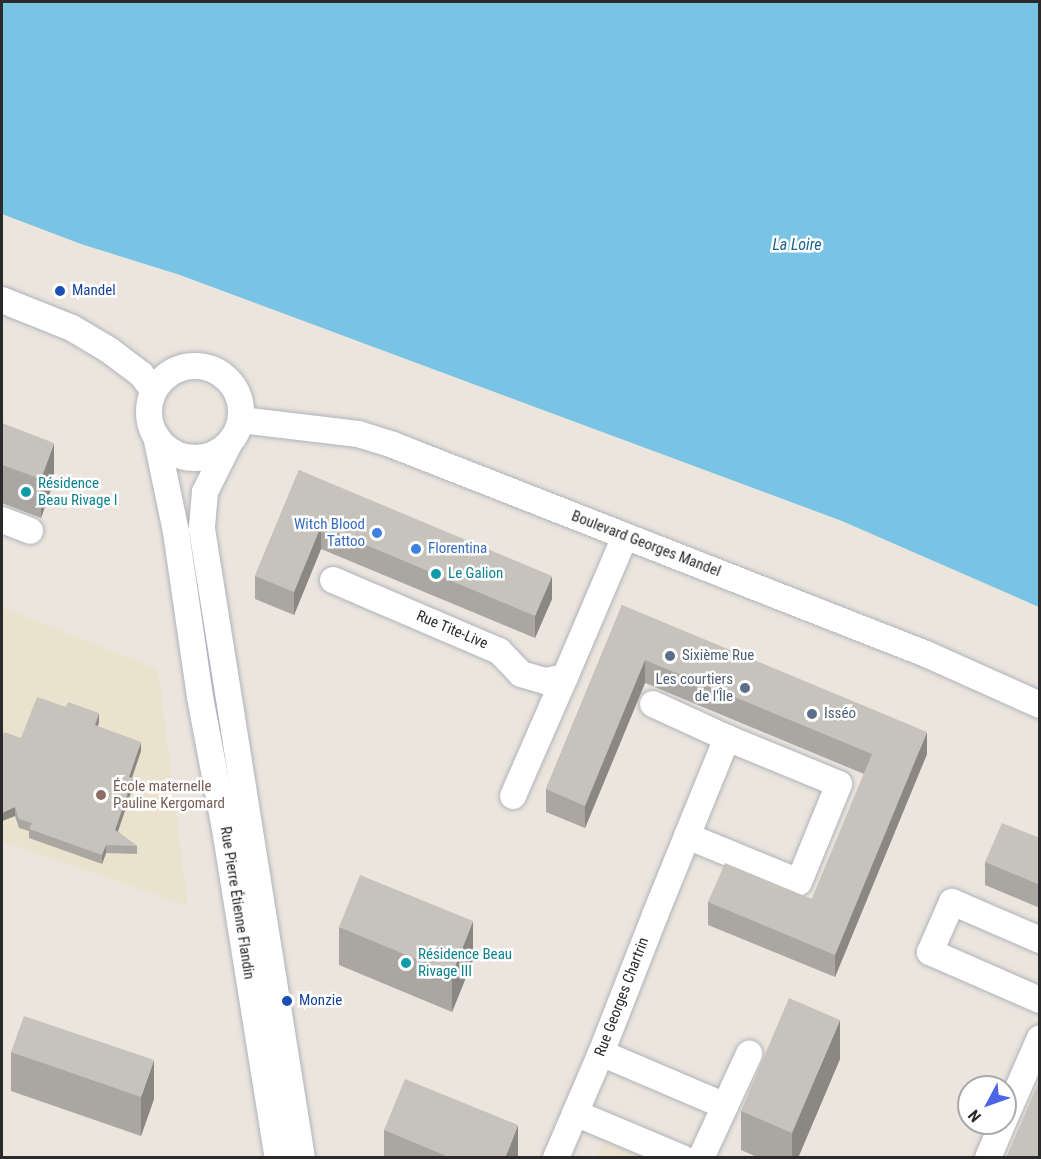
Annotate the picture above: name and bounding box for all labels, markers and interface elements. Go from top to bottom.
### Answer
water label: La Loire [772,235,822,255]
place label: Mandel [72,282,116,300]
marker: Mandel [53,284,67,298]
place label: Résidence Beau Rivage I [38,474,118,509]
marker: Résidence Beau Rivage I [19,485,33,499]
street label: Boulevard Georges Mandel [569,507,723,581]
place label: Witch Blood Tattoo [294,515,365,550]
marker: Witch Blood Tattoo [370,526,384,540]
place label: Florentina [428,540,487,558]
marker: Florentina [409,542,423,556]
place label: Le Galion [448,565,503,583]
marker: Le Galion [429,567,443,581]
street label: Rue Tite-Live [413,607,491,653]
place label: Sixième Rue [682,647,754,665]
marker: Sixième Rue [663,649,677,663]
place label: Les courtiers de l'Île [656,670,733,705]
marker: Les courtiers de l'Île [738,681,752,695]
place label: Isséo [824,705,856,723]
marker: Isséo [805,707,819,721]
place label: École maternelle Pauline Kergomard [113,777,225,812]
marker: École maternelle Pauline Kergomard [94,788,108,802]
street label: Rue Pierre Étienne Flandin [216,825,258,981]
street label: Rue Georges Chartrin [591,935,653,1059]
place label: Résidence Beau Rivage III [418,945,512,980]
marker: Résidence Beau Rivage III [399,956,413,970]
place label: Monzie [299,992,342,1010]
marker: Monzie [280,994,294,1008]
north arrow [957,1075,1017,1135]
text: N [964,1106,985,1126]

